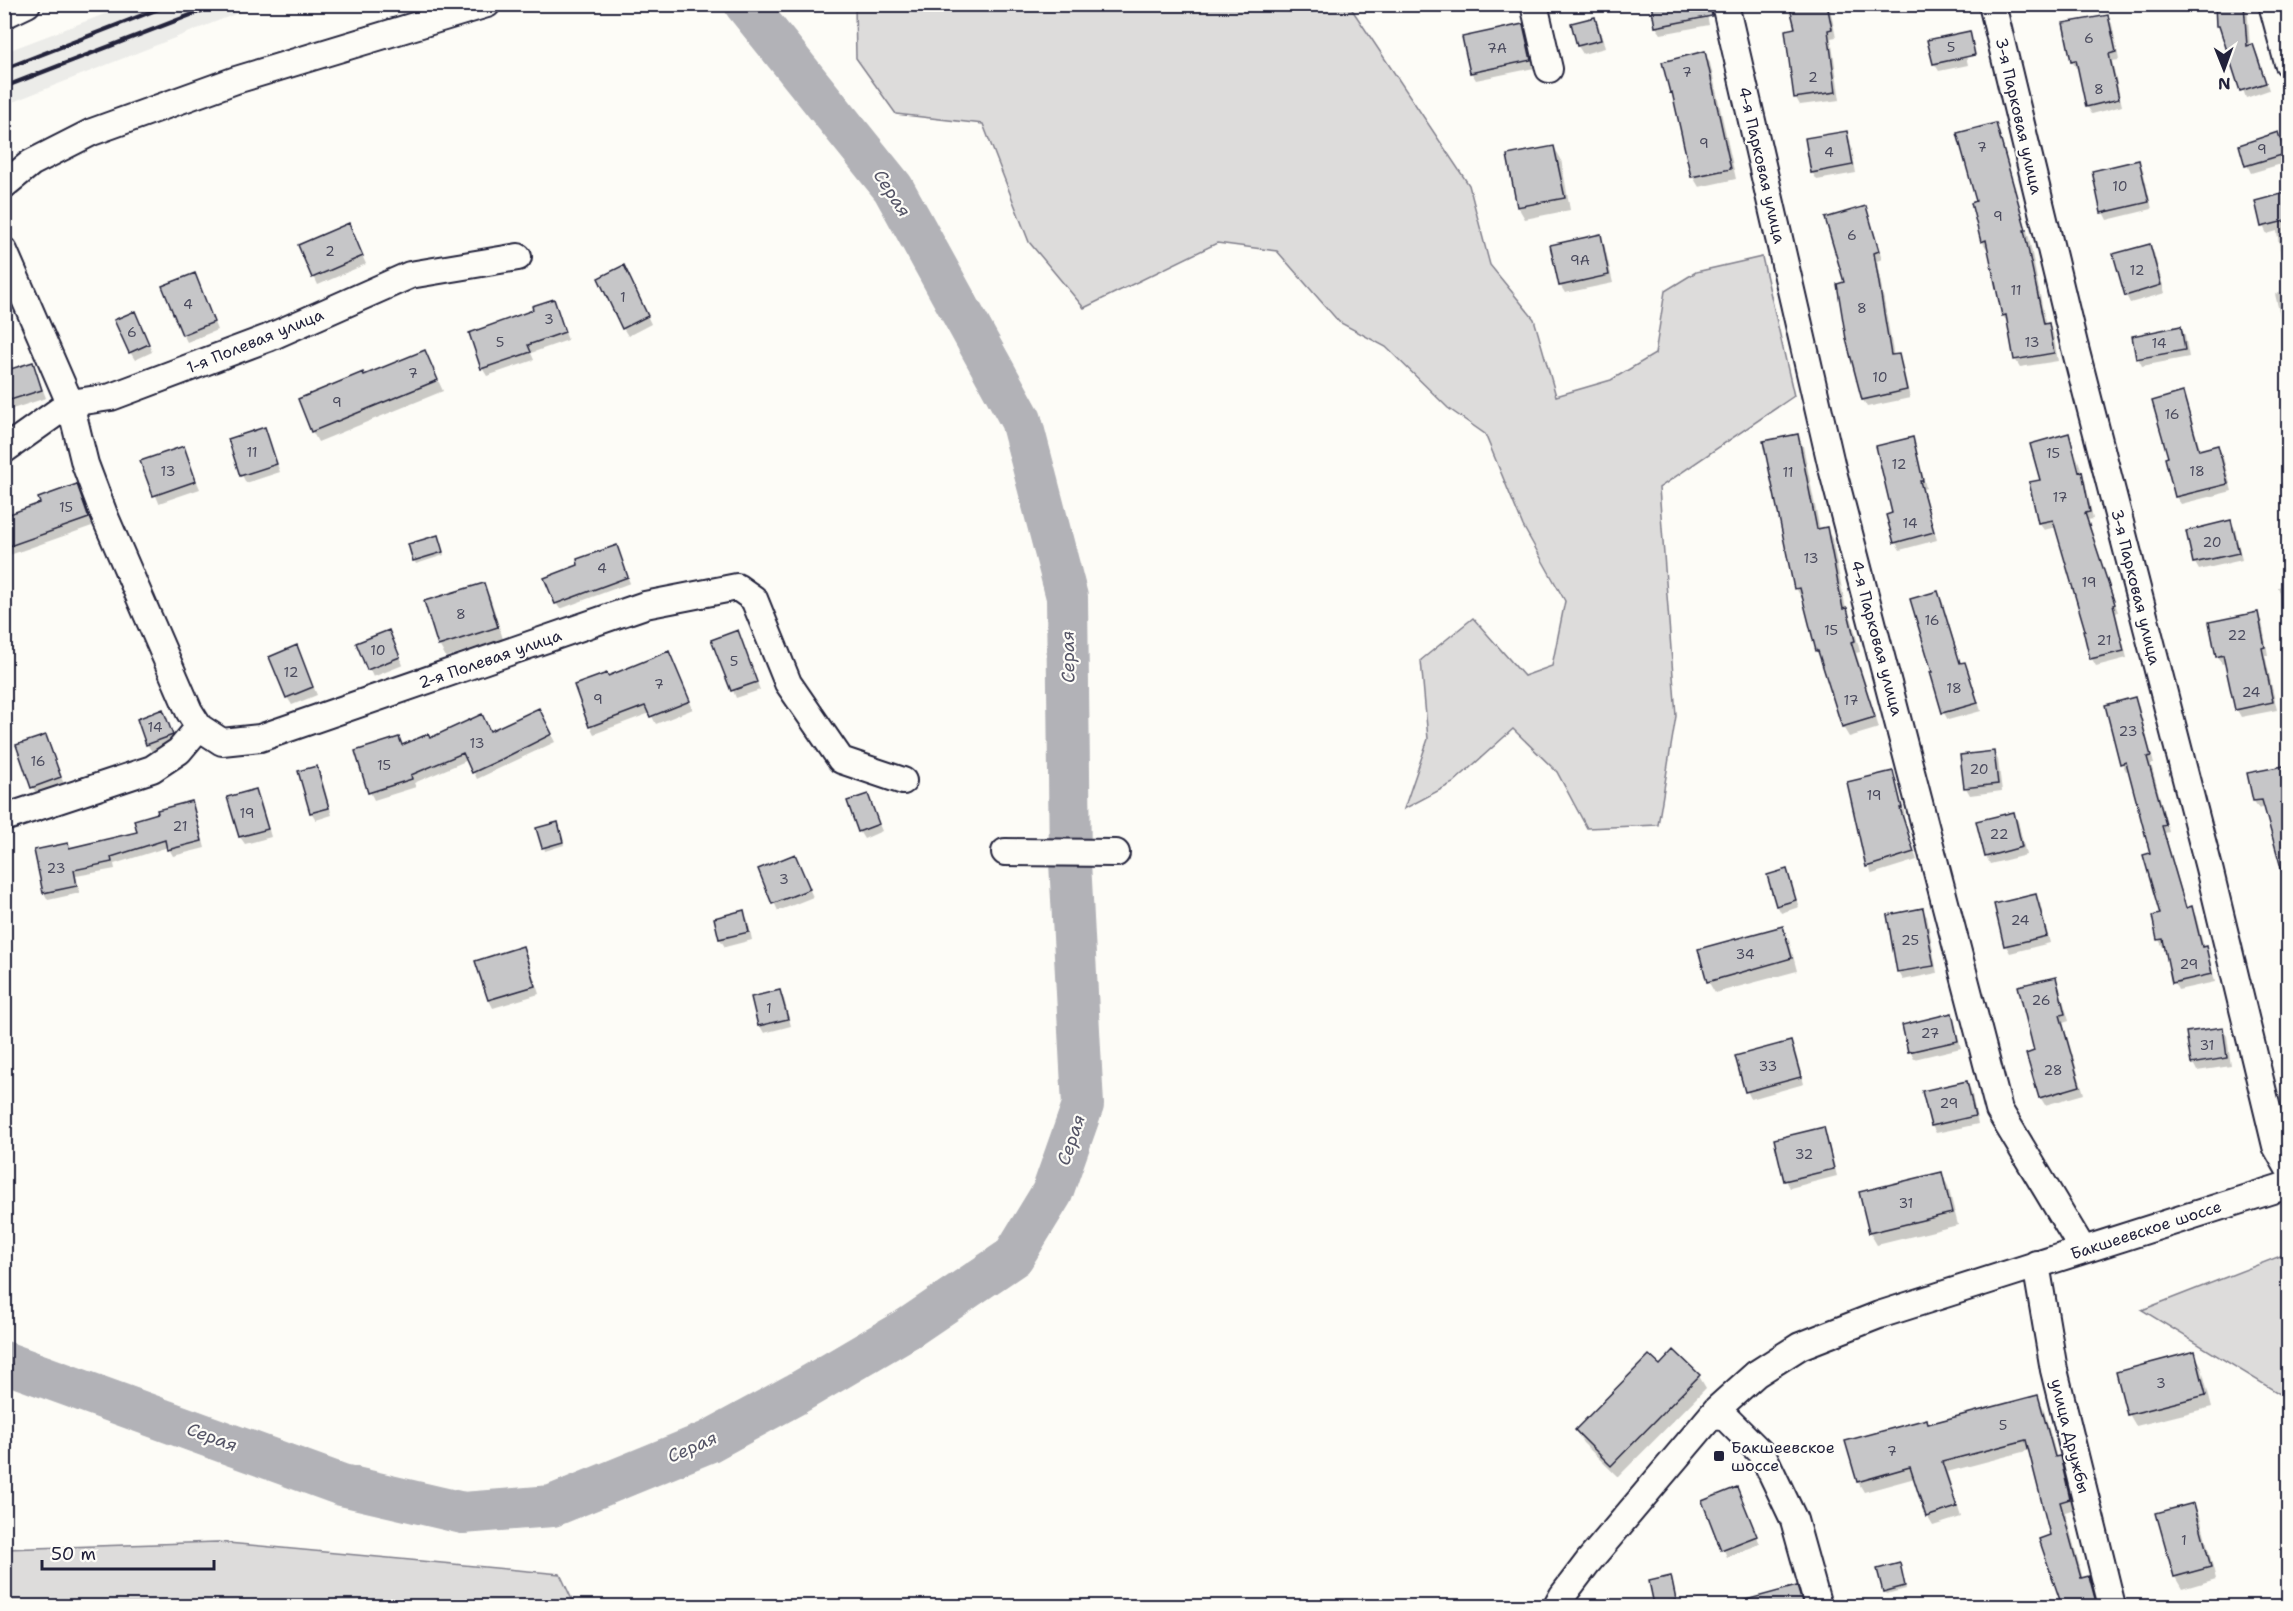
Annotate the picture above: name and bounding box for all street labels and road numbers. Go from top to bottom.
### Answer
street label: 3-я Парковая улица [1991,36,2047,196]
street label: 4-я Парковая улица [1734,85,1790,245]
street label: 1-я Полевая улица [183,304,327,378]
street label: 3-я Парковая улица [2106,507,2166,667]
street label: 4-я Парковая улица [1846,558,1908,718]
street label: 2-я Полевая улица [416,625,564,693]
street label: Бакшеевское шоссе [2068,1196,2224,1264]
street label: улица Дружбы [2046,1377,2094,1495]

